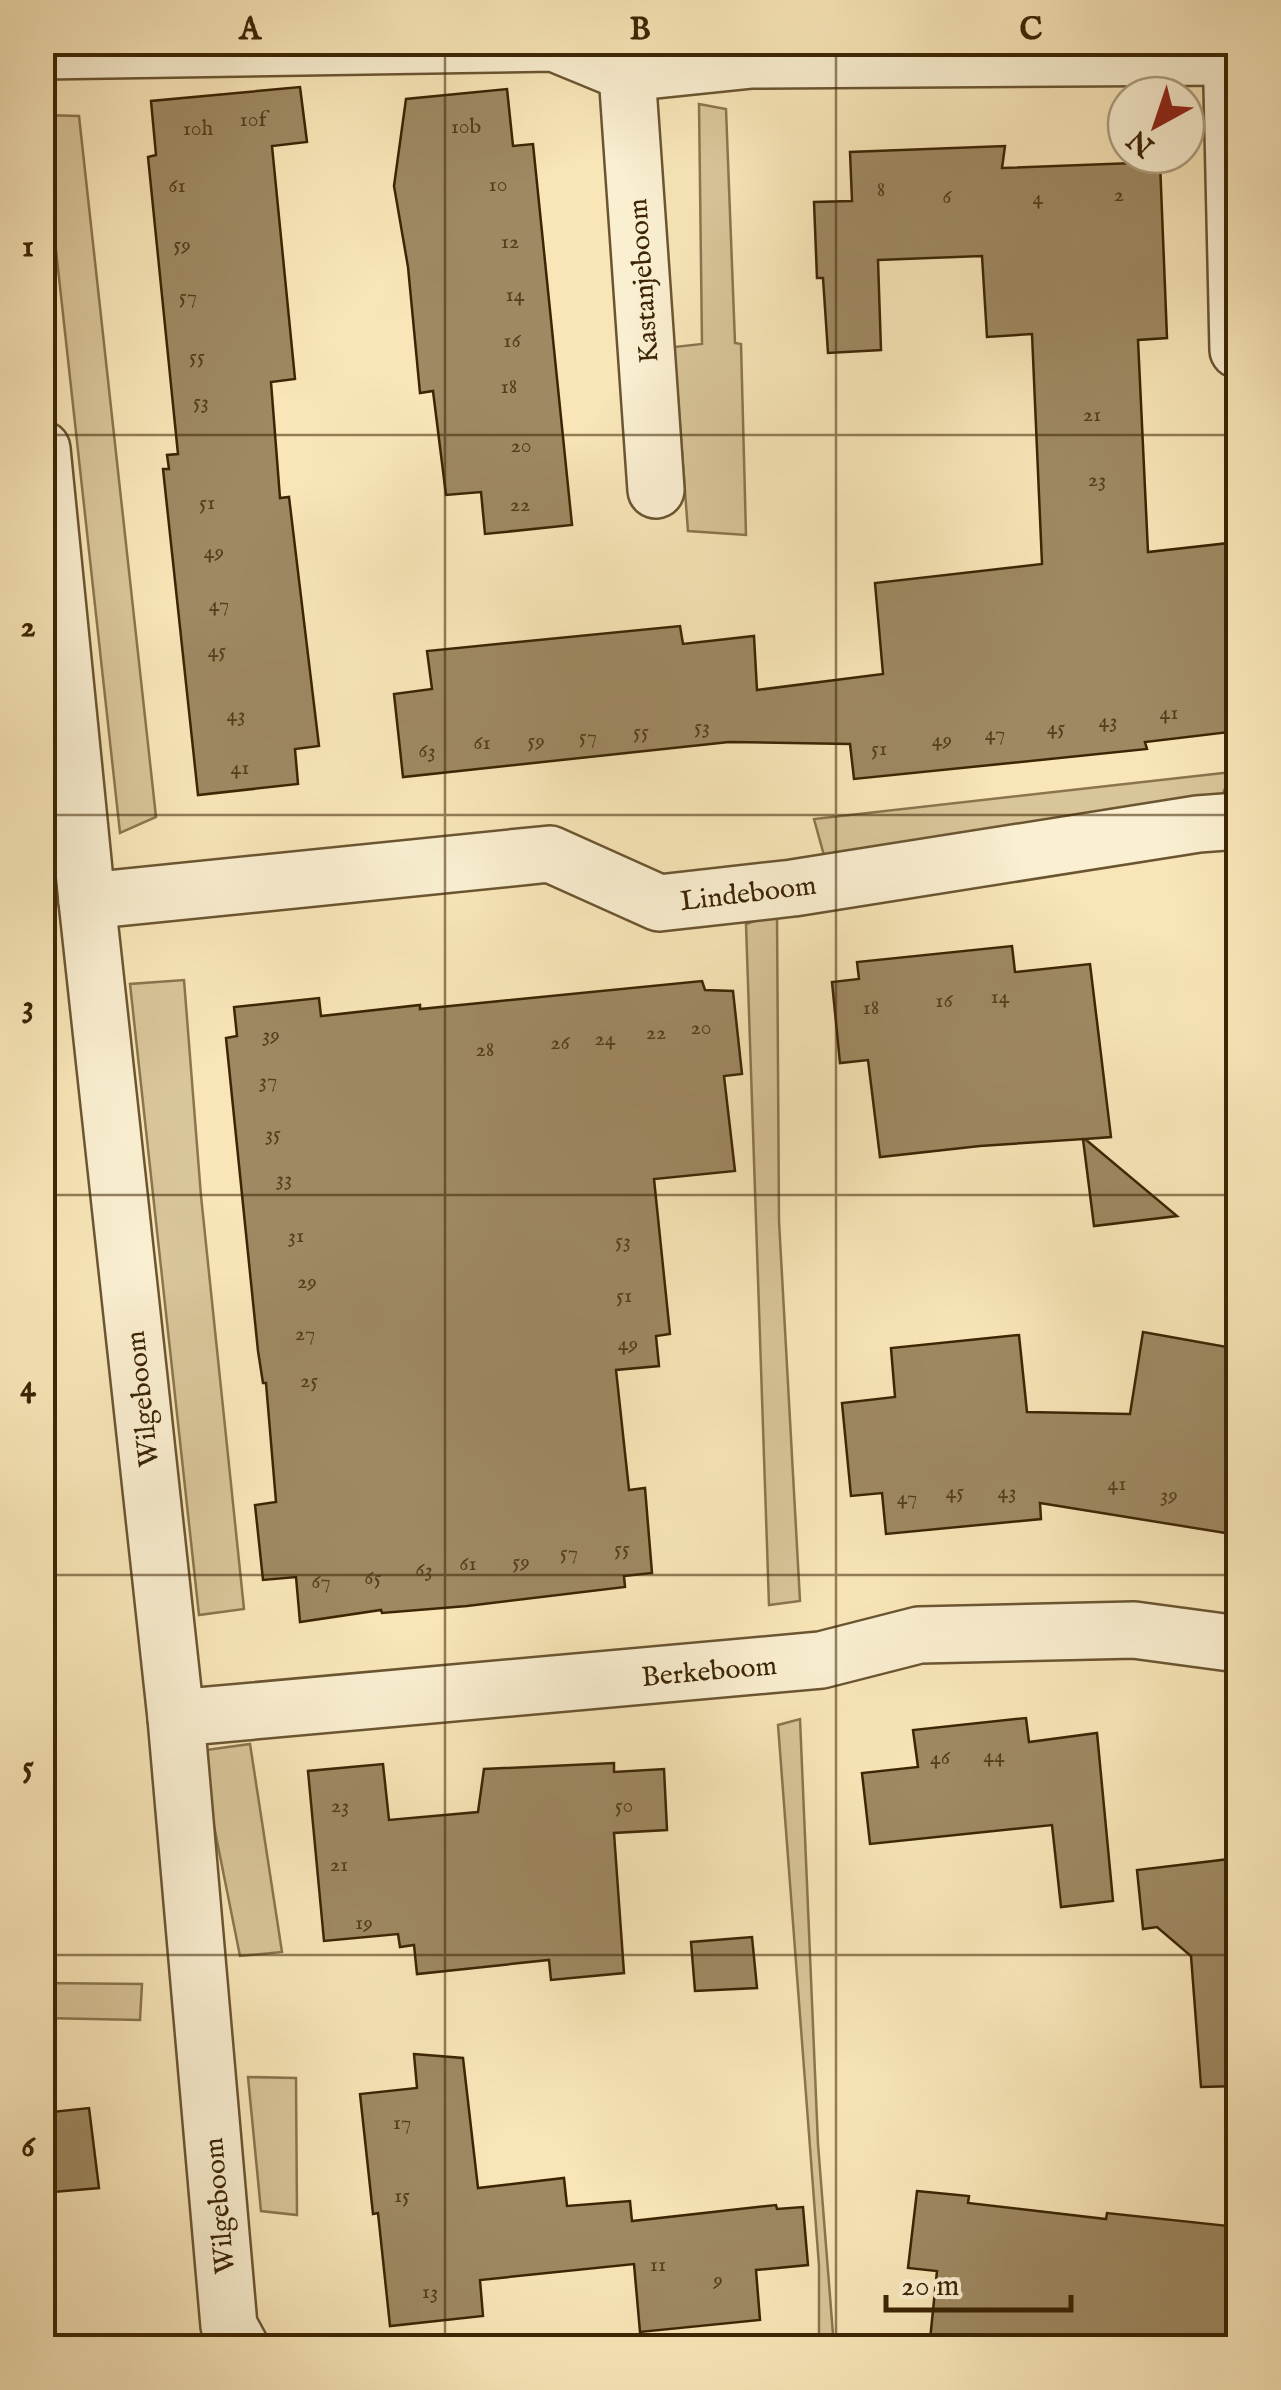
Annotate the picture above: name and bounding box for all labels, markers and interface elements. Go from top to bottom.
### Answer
text: A [237,10,262,51]
text: B [629,10,651,51]
text: C [1020,10,1043,51]
north arrow [1106,75,1206,175]
house number: 10f [240,106,270,134]
house number: 10b [451,113,482,141]
house number: 10h [183,115,214,143]
text: N [1121,121,1163,164]
house number: 10 [489,171,507,199]
house number: 61 [168,172,186,200]
house number: 8 [877,176,885,204]
house number: 2 [1114,181,1124,209]
house number: 6 [942,183,952,211]
house number: 4 [1033,184,1044,212]
street label: Kastanjeboom [621,197,668,364]
text: 1 [22,227,34,268]
house number: 12 [501,228,519,256]
house number: 59 [173,231,191,259]
house number: 14 [506,281,525,309]
house number: 57 [179,283,197,311]
house number: 16 [503,327,521,355]
house number: 55 [189,343,205,371]
house number: 18 [501,373,517,401]
house number: 53 [193,388,209,416]
house number: 21 [1083,401,1101,429]
house number: 20 [510,432,532,460]
house number: 23 [1088,466,1106,494]
house number: 51 [199,489,215,517]
house number: 22 [510,491,530,519]
house number: 49 [204,538,224,566]
house number: 47 [209,591,229,619]
text: 2 [20,607,36,648]
house number: 45 [208,637,226,665]
house number: 41 [1160,699,1178,727]
house number: 43 [226,701,246,729]
house number: 43 [1098,707,1118,735]
house number: 53 [694,713,710,741]
house number: 45 [1047,714,1065,742]
house number: 55 [633,718,649,746]
house number: 47 [985,720,1005,748]
house number: 57 [579,723,597,751]
house number: 49 [932,726,952,754]
house number: 59 [527,727,545,755]
house number: 61 [473,729,491,757]
house number: 51 [871,735,887,763]
house number: 63 [418,737,436,765]
house number: 41 [231,754,249,782]
street label: Lindeboom [678,869,818,920]
house number: 14 [991,983,1010,1011]
text: 3 [22,987,34,1028]
house number: 16 [935,987,953,1015]
house number: 18 [863,994,879,1022]
house number: 20 [690,1014,712,1042]
house number: 22 [646,1019,666,1047]
house number: 39 [262,1021,280,1049]
house number: 24 [594,1025,616,1053]
house number: 26 [550,1029,571,1057]
house number: 28 [476,1036,494,1064]
house number: 37 [259,1067,277,1095]
house number: 35 [265,1120,281,1148]
house number: 33 [276,1165,292,1193]
house number: 31 [288,1222,304,1250]
house number: 53 [615,1227,631,1255]
house number: 29 [297,1268,317,1296]
house number: 51 [616,1282,632,1310]
house number: 27 [295,1320,315,1348]
street label: Wilgeboom [119,1329,168,1469]
house number: 49 [618,1330,638,1358]
text: 4 [20,1367,36,1408]
house number: 25 [300,1367,318,1395]
house number: 41 [1108,1470,1126,1498]
house number: 45 [946,1478,964,1506]
house number: 43 [997,1478,1017,1506]
house number: 39 [1160,1481,1178,1509]
house number: 47 [897,1484,917,1512]
house number: 55 [614,1535,630,1563]
house number: 57 [560,1539,578,1567]
house number: 59 [512,1548,530,1576]
house number: 61 [459,1550,477,1578]
house number: 63 [415,1556,433,1584]
house number: 65 [364,1564,382,1592]
house number: 67 [311,1568,331,1596]
street label: Berkeboom [640,1649,778,1696]
house number: 44 [983,1742,1005,1770]
house number: 46 [930,1744,951,1772]
text: 5 [22,1747,34,1788]
house number: 23 [331,1792,349,1820]
house number: 50 [615,1792,633,1820]
house number: 21 [330,1851,348,1879]
house number: 19 [355,1909,373,1937]
house number: 17 [393,2109,411,2137]
text: 6 [21,2127,36,2168]
street label: Wilgeboom [197,2136,244,2275]
house number: 15 [394,2182,410,2210]
scale bar [886,2250,1071,2312]
house number: 11 [650,2251,666,2279]
house number: 9 [712,2266,723,2294]
text: 20 m [901,2268,960,2306]
house number: 13 [422,2278,438,2306]

